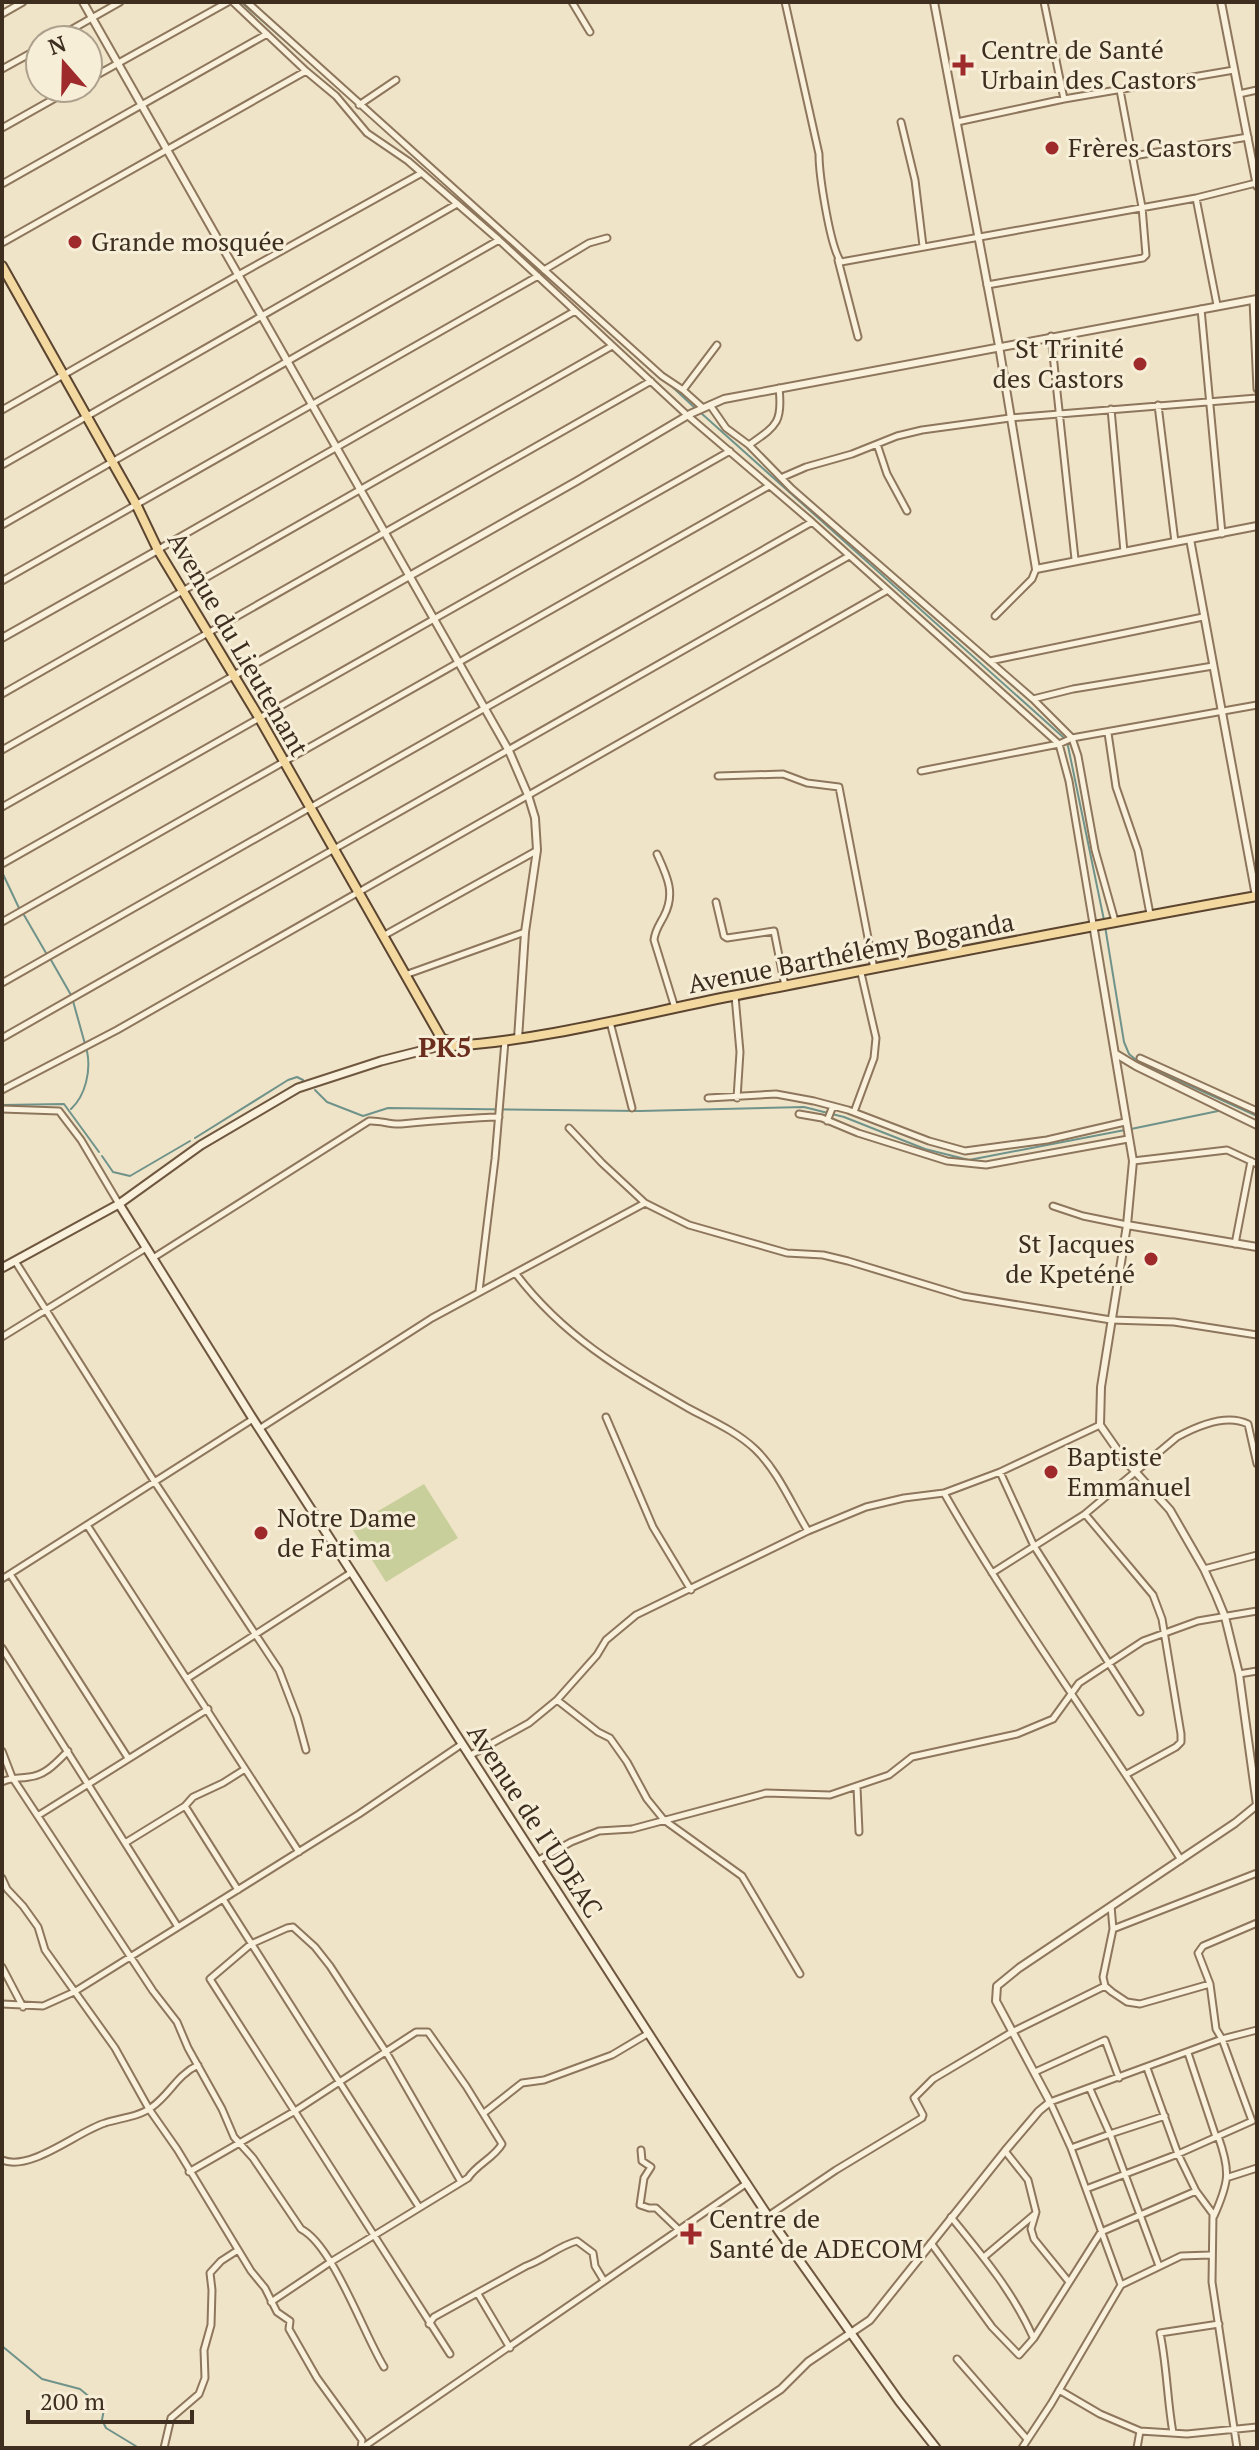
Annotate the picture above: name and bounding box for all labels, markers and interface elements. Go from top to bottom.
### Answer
north arrow [24,24,104,104]
text: N [44,28,70,61]
place label: Centre de Santé Urbain des Castors [981,32,1197,96]
marker: Centre de Santé Urbain des Castors [952,54,974,76]
place label: Frères Castors [1068,130,1232,164]
marker: Frères Castors [1043,139,1061,157]
place label: Grande mosquée [91,224,285,258]
marker: Grande mosquée [66,233,84,251]
place label: St Trinité des Castors [993,331,1124,395]
marker: St Trinité des Castors [1131,355,1149,373]
street label: Avenue du Lieutenant [161,525,317,762]
street label: Avenue Barthélémy Boganda [685,904,1017,1000]
district label: PK5 [418,1028,472,1065]
place label: St Jacques de Kpeténé [1005,1226,1135,1290]
marker: St Jacques de Kpeténé [1142,1250,1160,1268]
place label: Baptiste Emmanuel [1067,1439,1191,1503]
marker: Baptiste Emmanuel [1042,1463,1060,1481]
place label: Notre Dame de Fatima [277,1500,416,1564]
marker: Notre Dame de Fatima [252,1524,270,1542]
street label: Avenue de I'UDEAC [460,1717,611,1924]
place label: Centre de Santé de ADECOM [709,2201,923,2265]
marker: Centre de Santé de ADECOM [680,2223,702,2245]
scale bar [28,2374,192,2424]
text: 200 m [40,2385,105,2417]

